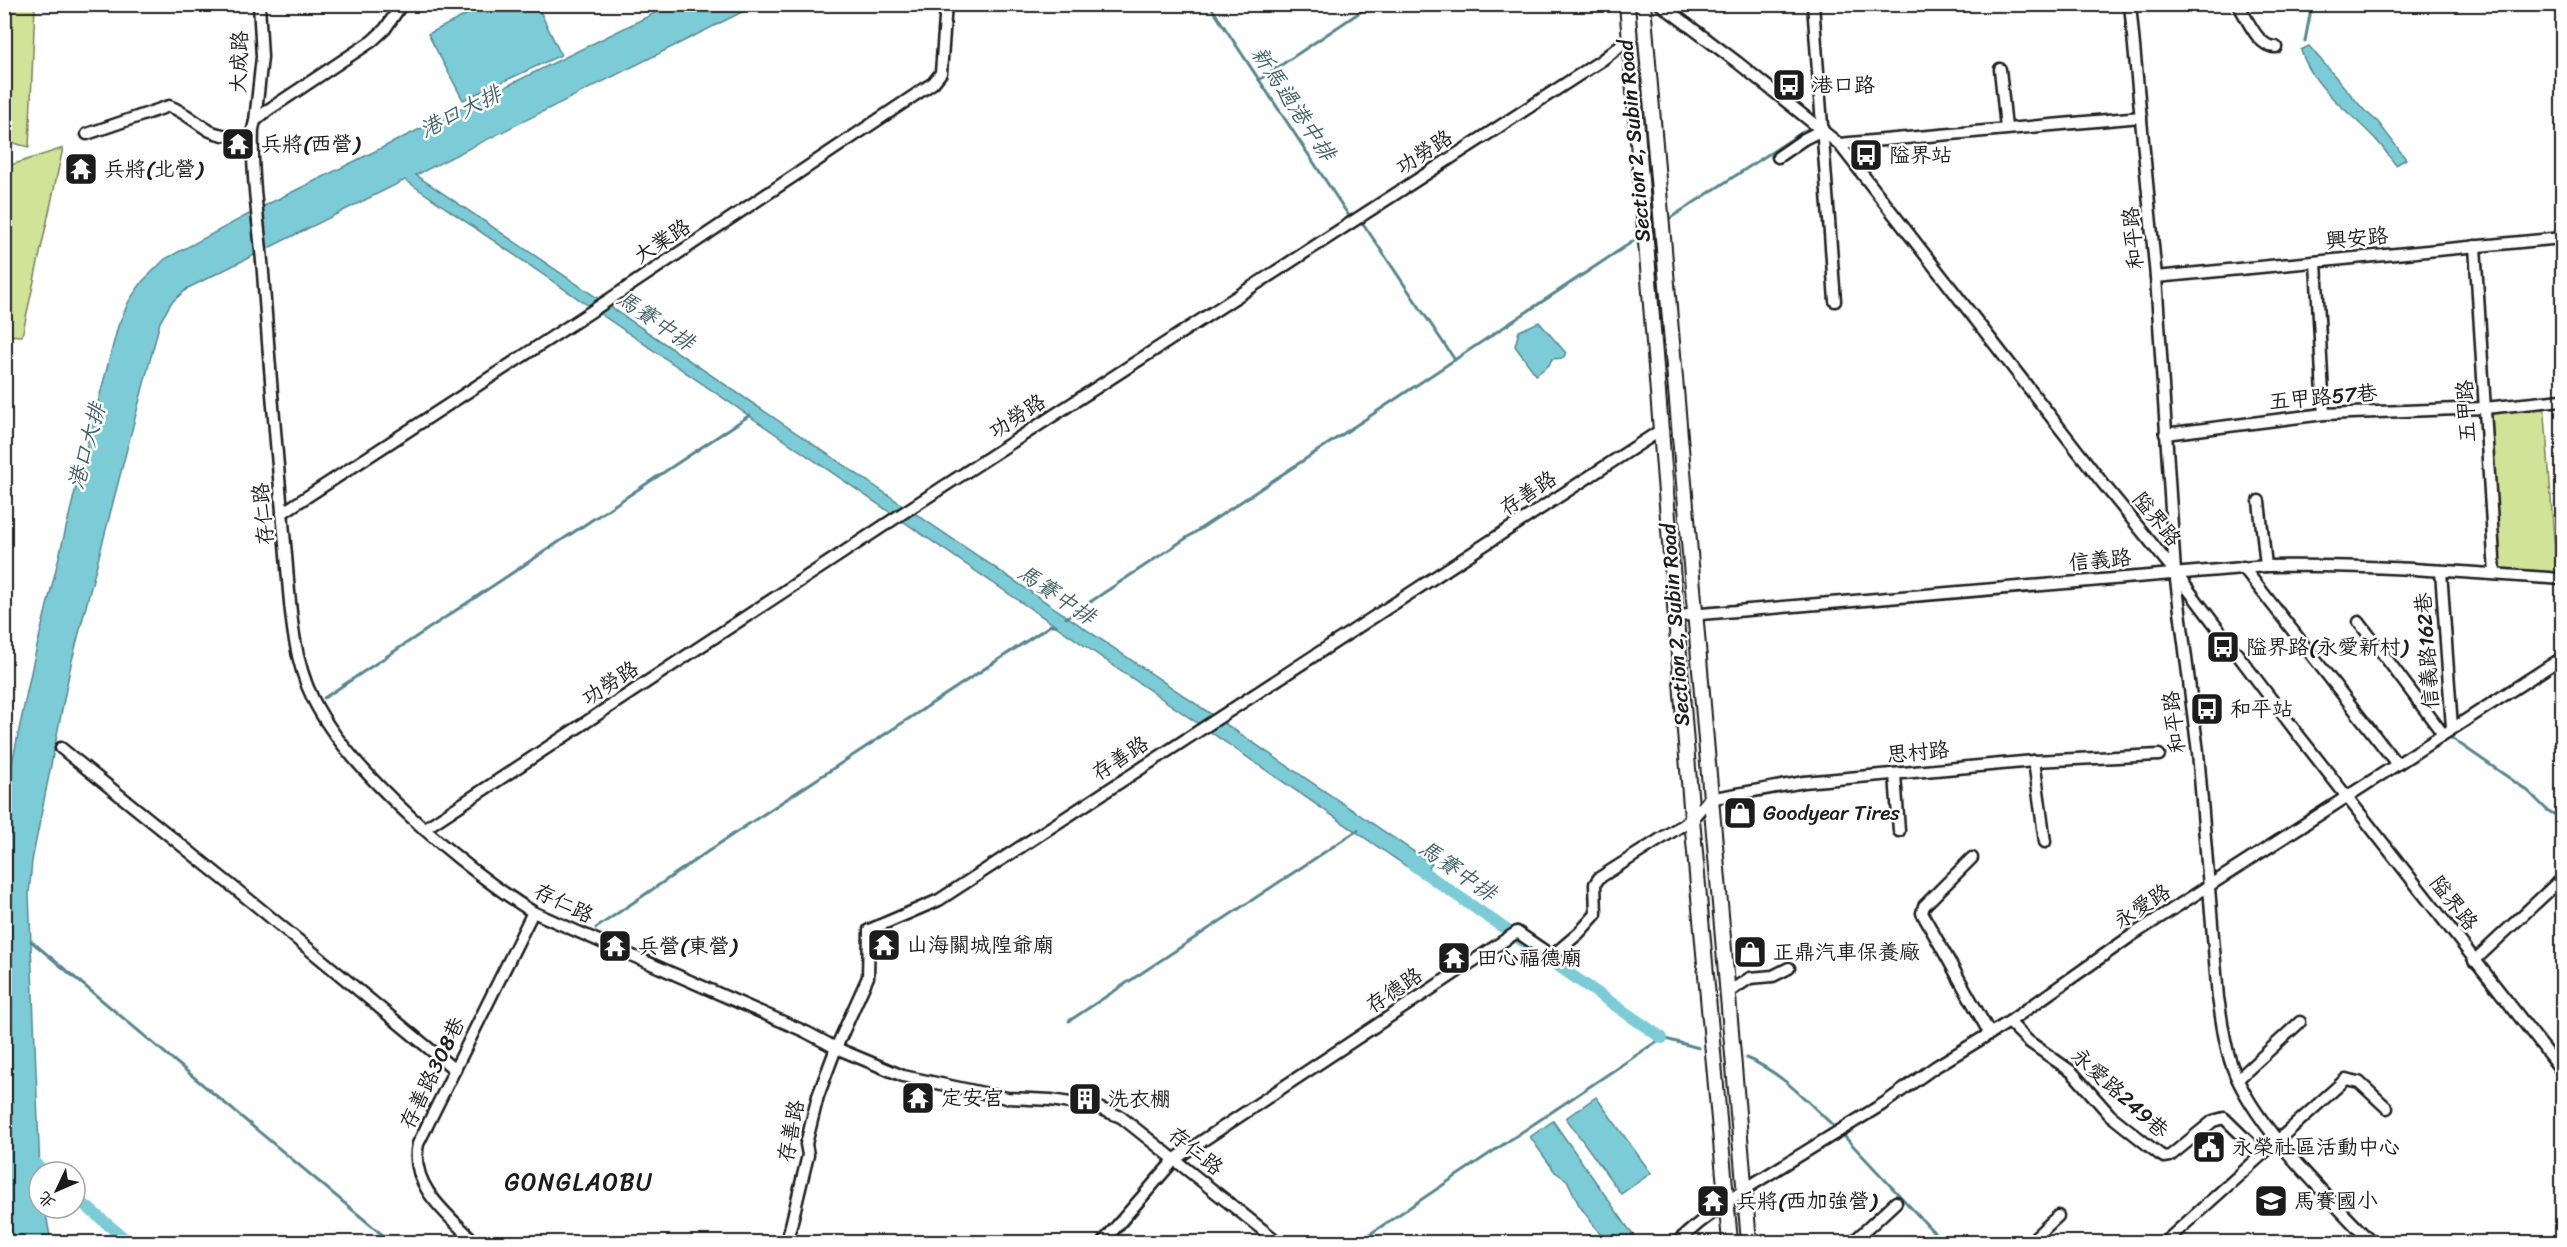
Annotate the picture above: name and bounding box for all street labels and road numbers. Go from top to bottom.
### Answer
street label: 大成路 [219,30,259,94]
street label: Section 2, Subin Road [1606,36,1662,244]
street label: 功勞路 [1387,119,1461,185]
street label: 和平路 [2111,205,2155,271]
street label: 大業路 [625,208,699,274]
street label: 興安路 [2324,216,2390,260]
street label: 五甲路57巷 [2267,373,2379,421]
street label: 五甲路 [2445,379,2487,443]
street label: 功勞路 [980,383,1054,449]
street label: 存善路 [1491,460,1565,526]
street label: 存仁路 [241,481,285,547]
street label: 隘界路 [2122,483,2192,555]
street label: Section 2, Subin Road [1649,520,1701,728]
street label: 信義路 [2067,538,2133,582]
street label: 信義路162巷 [2404,591,2450,711]
street label: 功勞路 [573,650,647,716]
street label: 和平路 [2151,688,2197,756]
street label: 存善路 [1083,725,1157,791]
street label: 思村路 [1885,730,1951,774]
street label: 隘界路 [2420,866,2488,940]
street label: 存仁路 [527,872,601,934]
street label: 永愛路 [2105,873,2179,939]
street label: 存德路 [1357,957,1431,1023]
street label: 存善路308巷 [388,1010,476,1136]
street label: 永愛路249巷 [2062,1038,2178,1148]
street label: 存善路 [766,1096,816,1166]
street label: 存仁路 [1160,1116,1232,1186]

